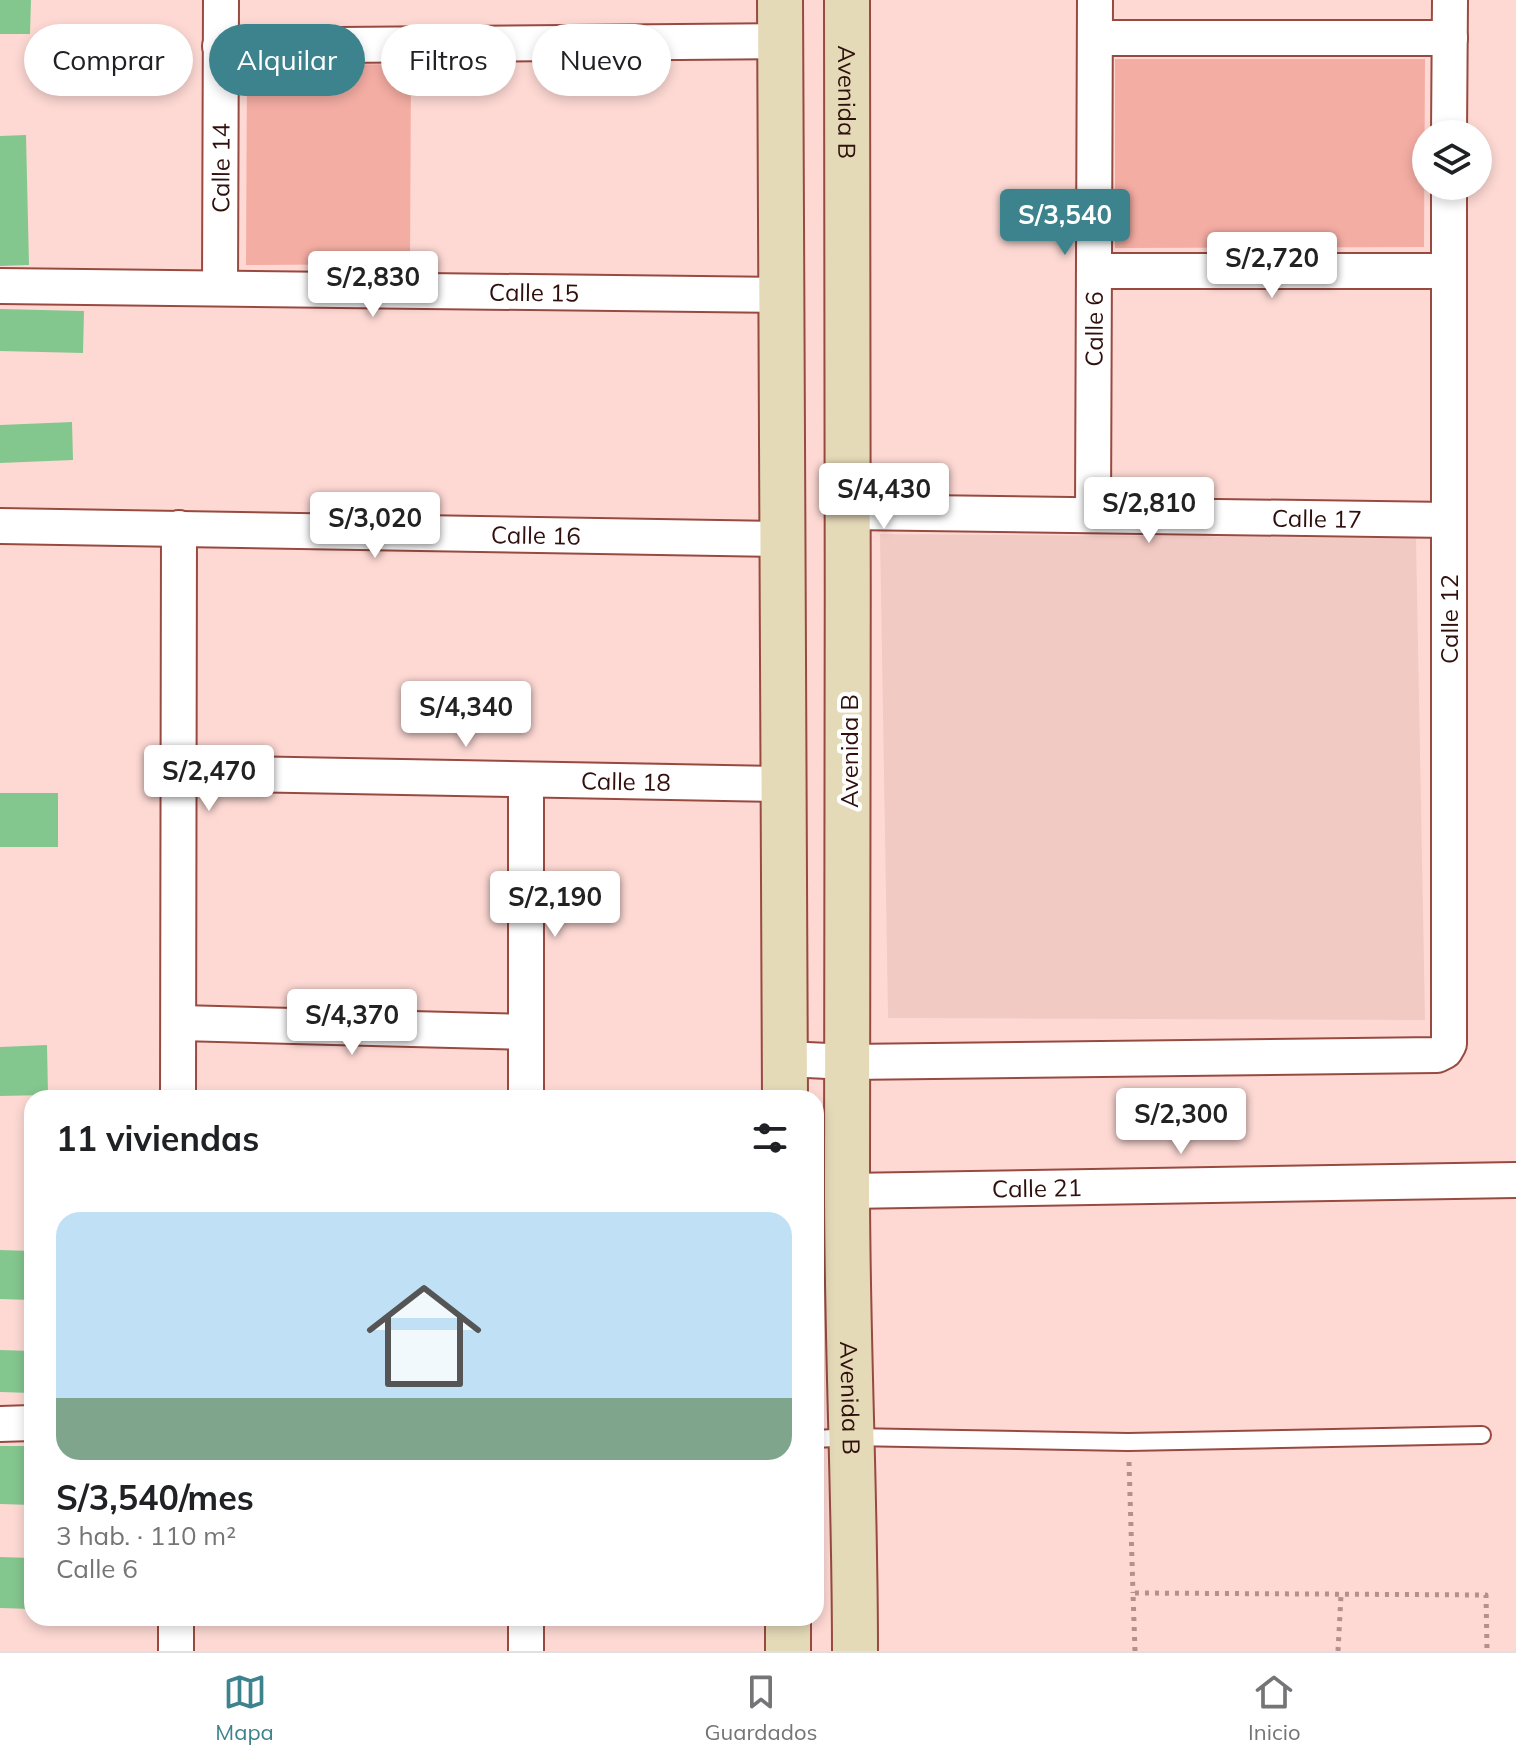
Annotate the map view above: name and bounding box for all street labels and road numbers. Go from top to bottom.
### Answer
street label: Avenida B [832,45,862,159]
street label: Calle 14 [205,123,236,213]
street label: Calle 15 [489,277,579,308]
street label: Calle 6 [1079,291,1109,367]
street label: Calle 17 [1272,503,1362,534]
street label: Calle 16 [491,519,581,551]
street label: Calle 12 [1434,574,1464,664]
street label: Avenida B [834,694,864,808]
street label: Calle 18 [581,765,671,797]
street label: Calle 21 [992,1172,1082,1204]
street label: Avenida B [834,1341,867,1455]

